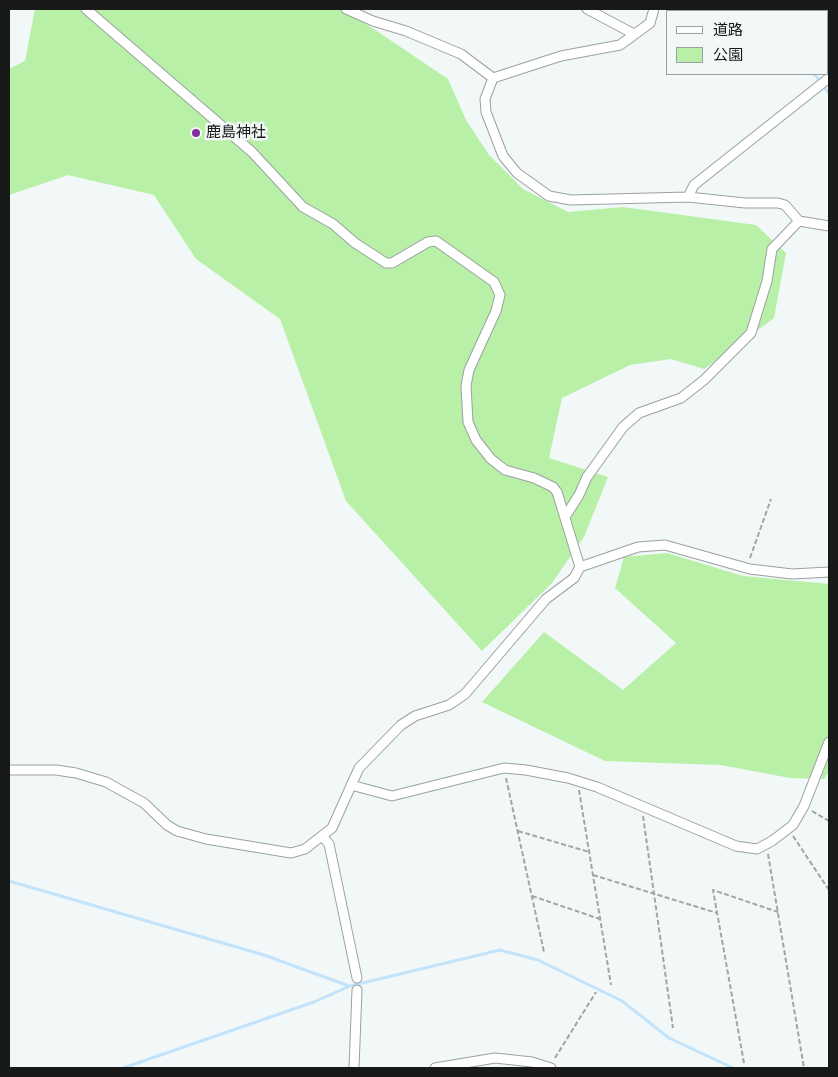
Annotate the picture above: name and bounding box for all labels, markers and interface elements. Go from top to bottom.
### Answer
legend [666,10,828,75]
text: 道路 [713,19,743,40]
text: 公園 [713,44,743,65]
place label: 鹿島神社 [206,124,266,142]
marker: 鹿島神社 [190,127,202,139]

